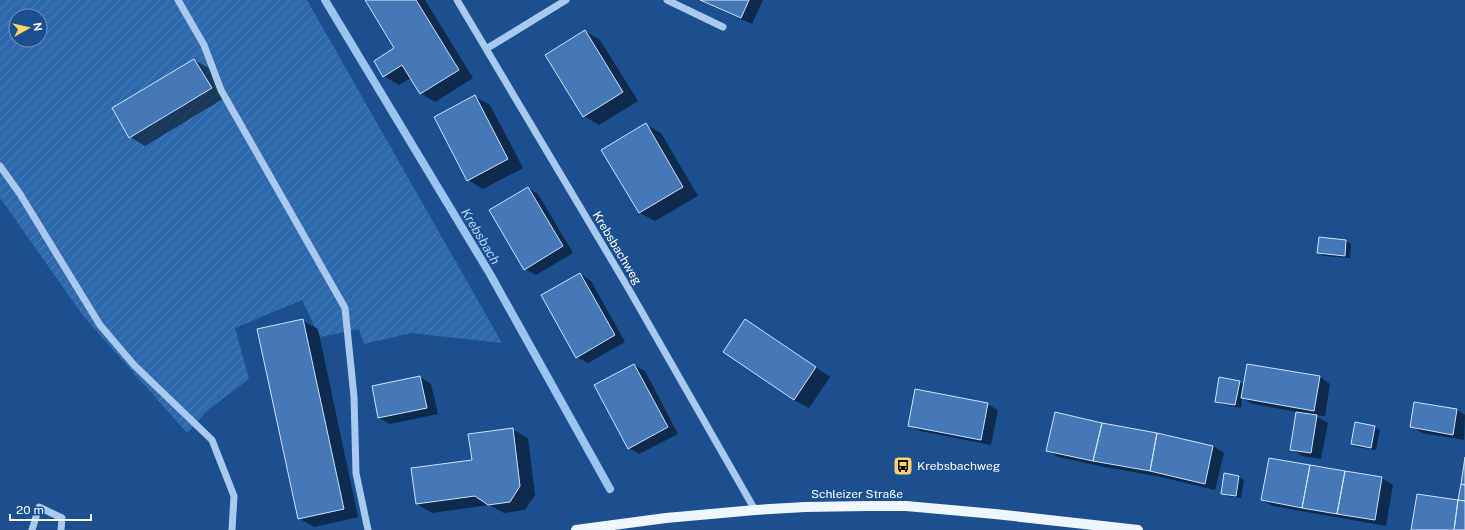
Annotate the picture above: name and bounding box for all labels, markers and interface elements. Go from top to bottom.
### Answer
north arrow [8,8,48,48]
text: N [31,22,44,32]
water label: Krebsbach [458,206,503,267]
street label: Krebsbachweg [590,209,644,287]
bus stop icon: Krebsbachweg [892,455,914,477]
place label: Krebsbachweg [917,459,1000,473]
street label: Schleizer Straße [811,487,903,501]
scale bar [10,496,91,522]
text: 20 m [16,503,44,517]

